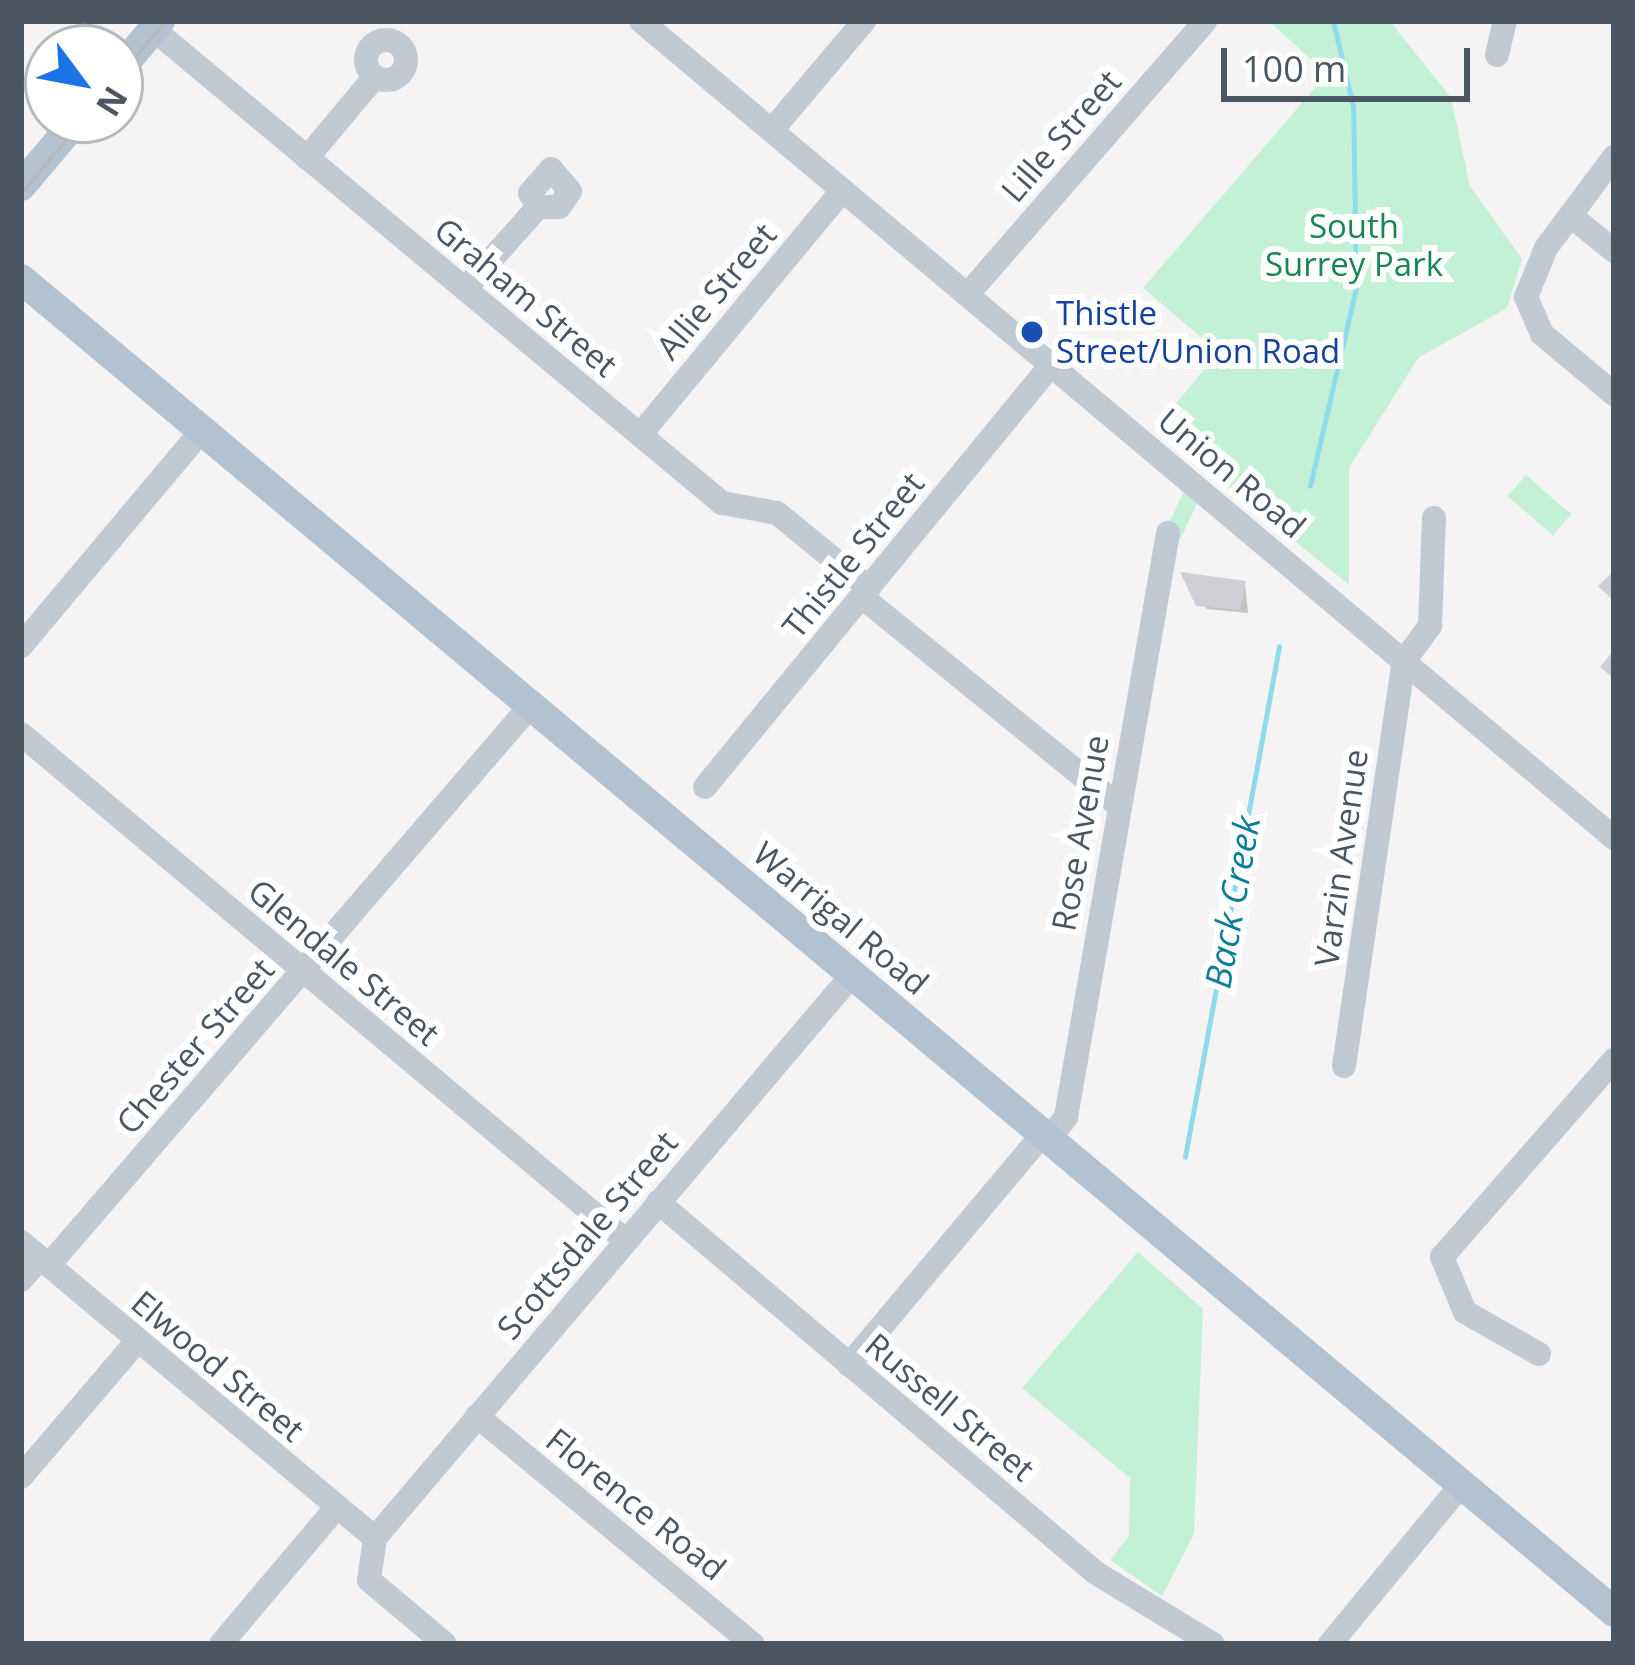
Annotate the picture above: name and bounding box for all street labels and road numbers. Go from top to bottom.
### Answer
street label: Lille Street [993,62,1129,210]
street label: Graham Street [427,209,625,385]
street label: Allie Street [648,215,784,367]
street label: Union Road [1150,400,1314,546]
street label: Thistle Street [774,464,932,646]
street label: Rose Avenue [1043,732,1117,934]
street label: Varzin Avenue [1306,747,1376,969]
street label: Warrigal Road [746,833,936,1003]
street label: Glendale Street [240,871,448,1053]
street label: Chester Street [108,950,282,1142]
street label: Scottsdale Street [489,1123,685,1347]
street label: Elwood Street [124,1282,312,1450]
street label: Russell Street [858,1325,1042,1489]
street label: Florence Road [538,1420,734,1588]

